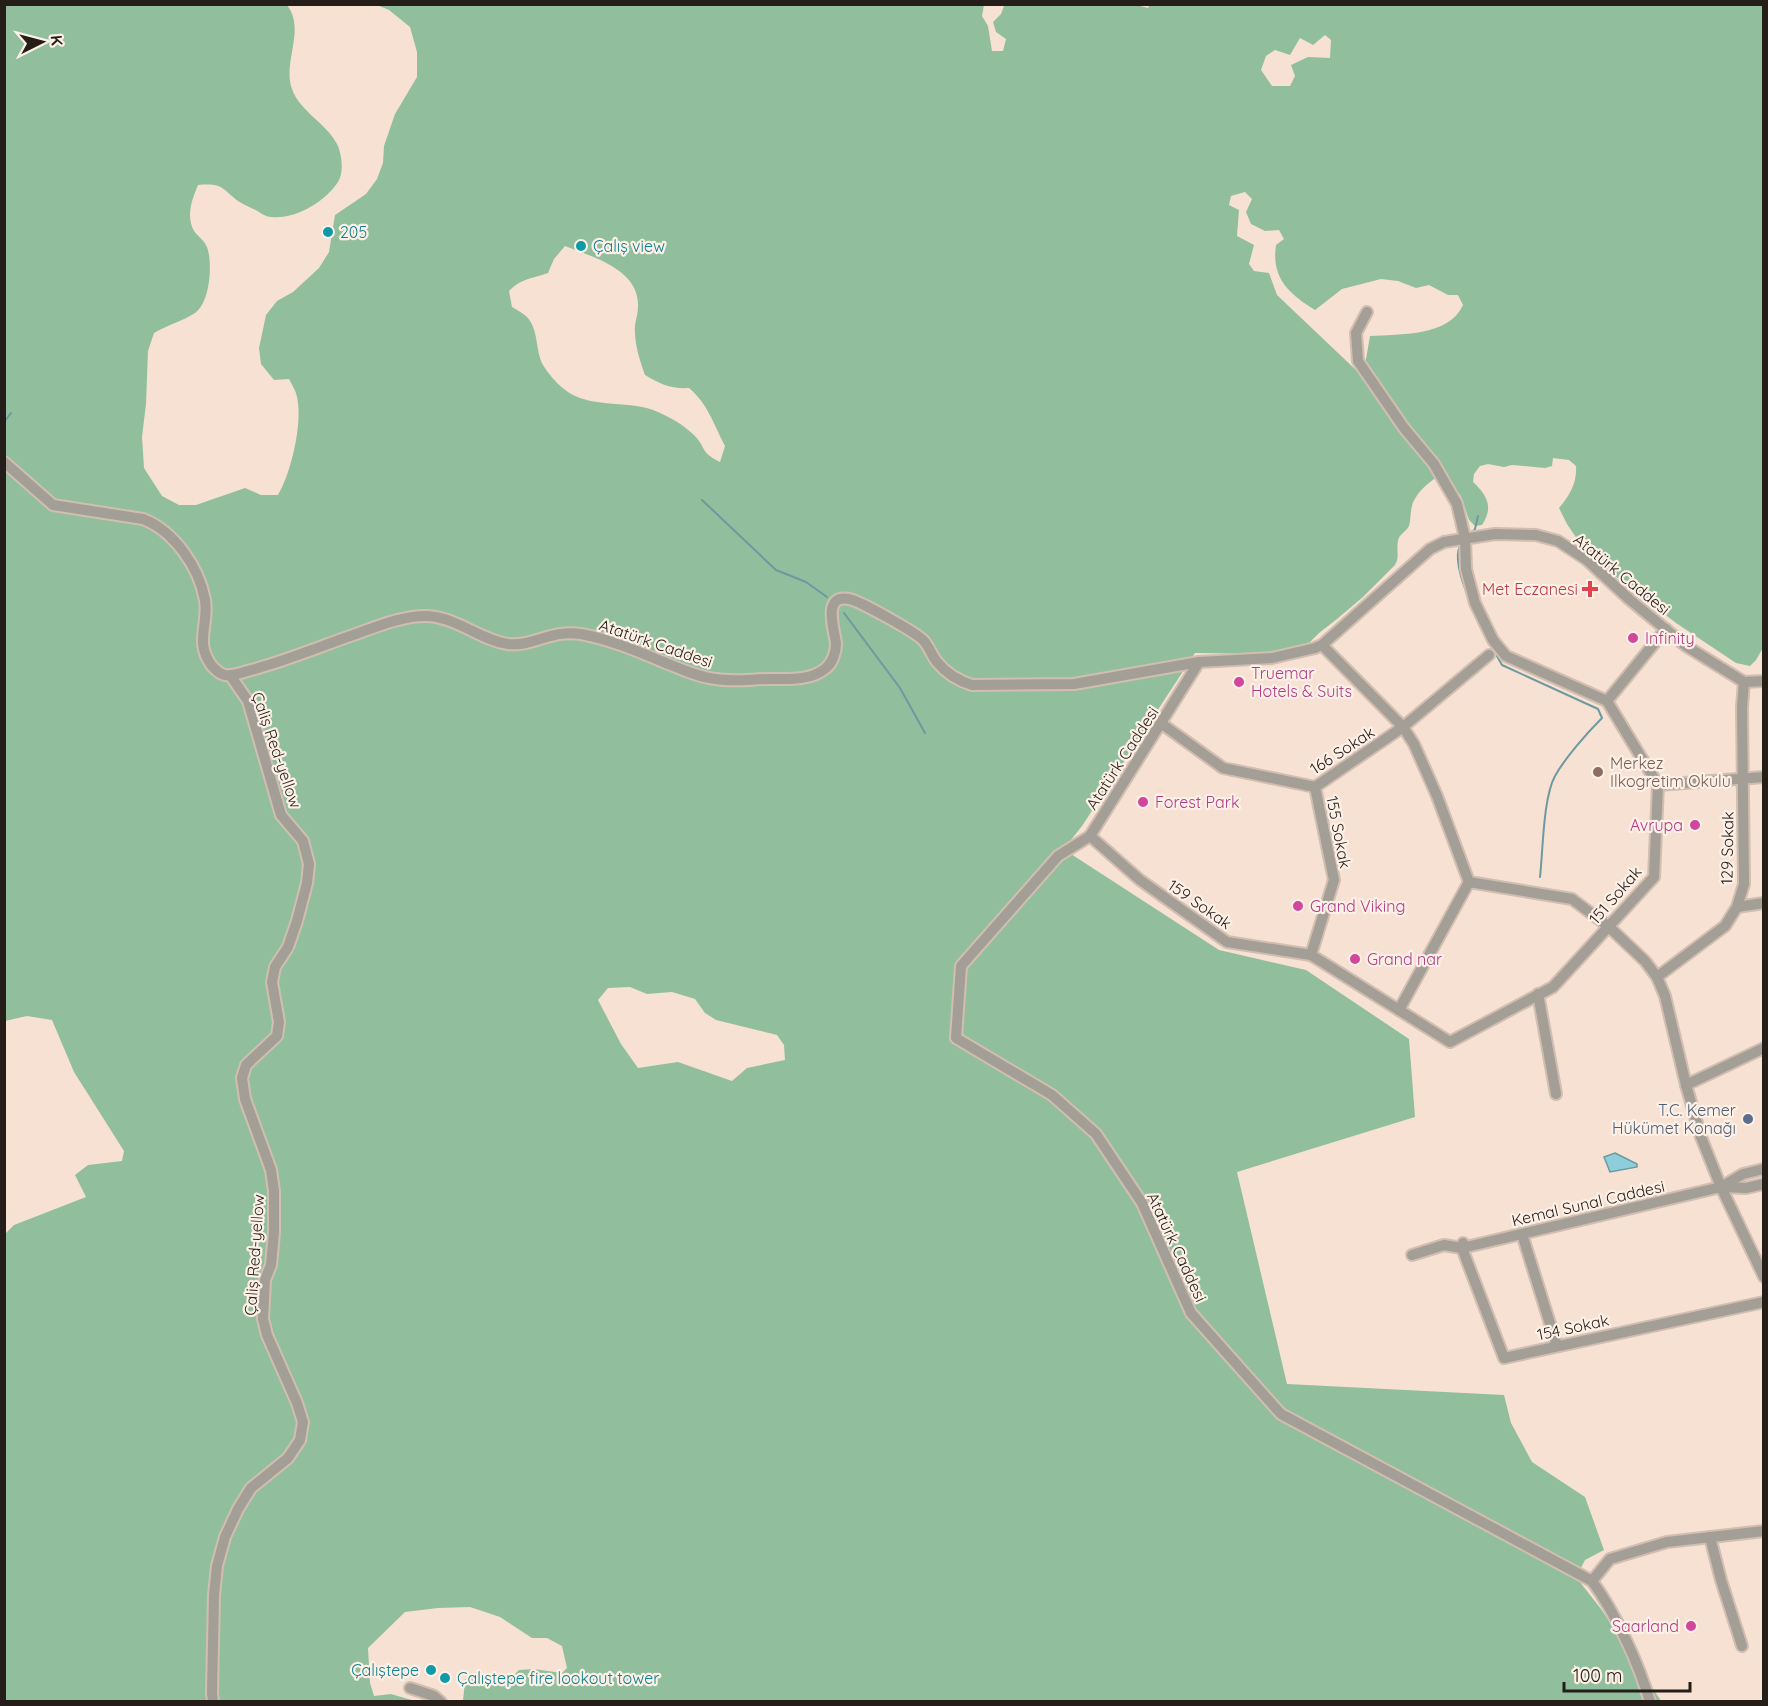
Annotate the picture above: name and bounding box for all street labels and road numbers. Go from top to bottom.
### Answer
street label: Atatürk Caddesi [1570,529,1674,619]
street label: Atatürk Caddesi [597,614,715,672]
street label: Çaliş Red-yellow [248,689,306,811]
street label: Atatürk Caddesi [1081,703,1163,813]
street label: 166 Sokak [1306,722,1378,778]
street label: 155 Sokak [1322,794,1356,870]
street label: 129 Sokak [1716,811,1738,885]
street label: 151 Sokak [1584,862,1646,928]
street label: 159 Sokak [1164,875,1236,933]
street label: Kemal Sunal Caddesi [1510,1176,1666,1230]
street label: Atatürk Caddesi [1143,1189,1211,1305]
street label: Çaliş Red-yellow [240,1194,268,1316]
street label: 154 Sokak [1535,1310,1611,1344]

